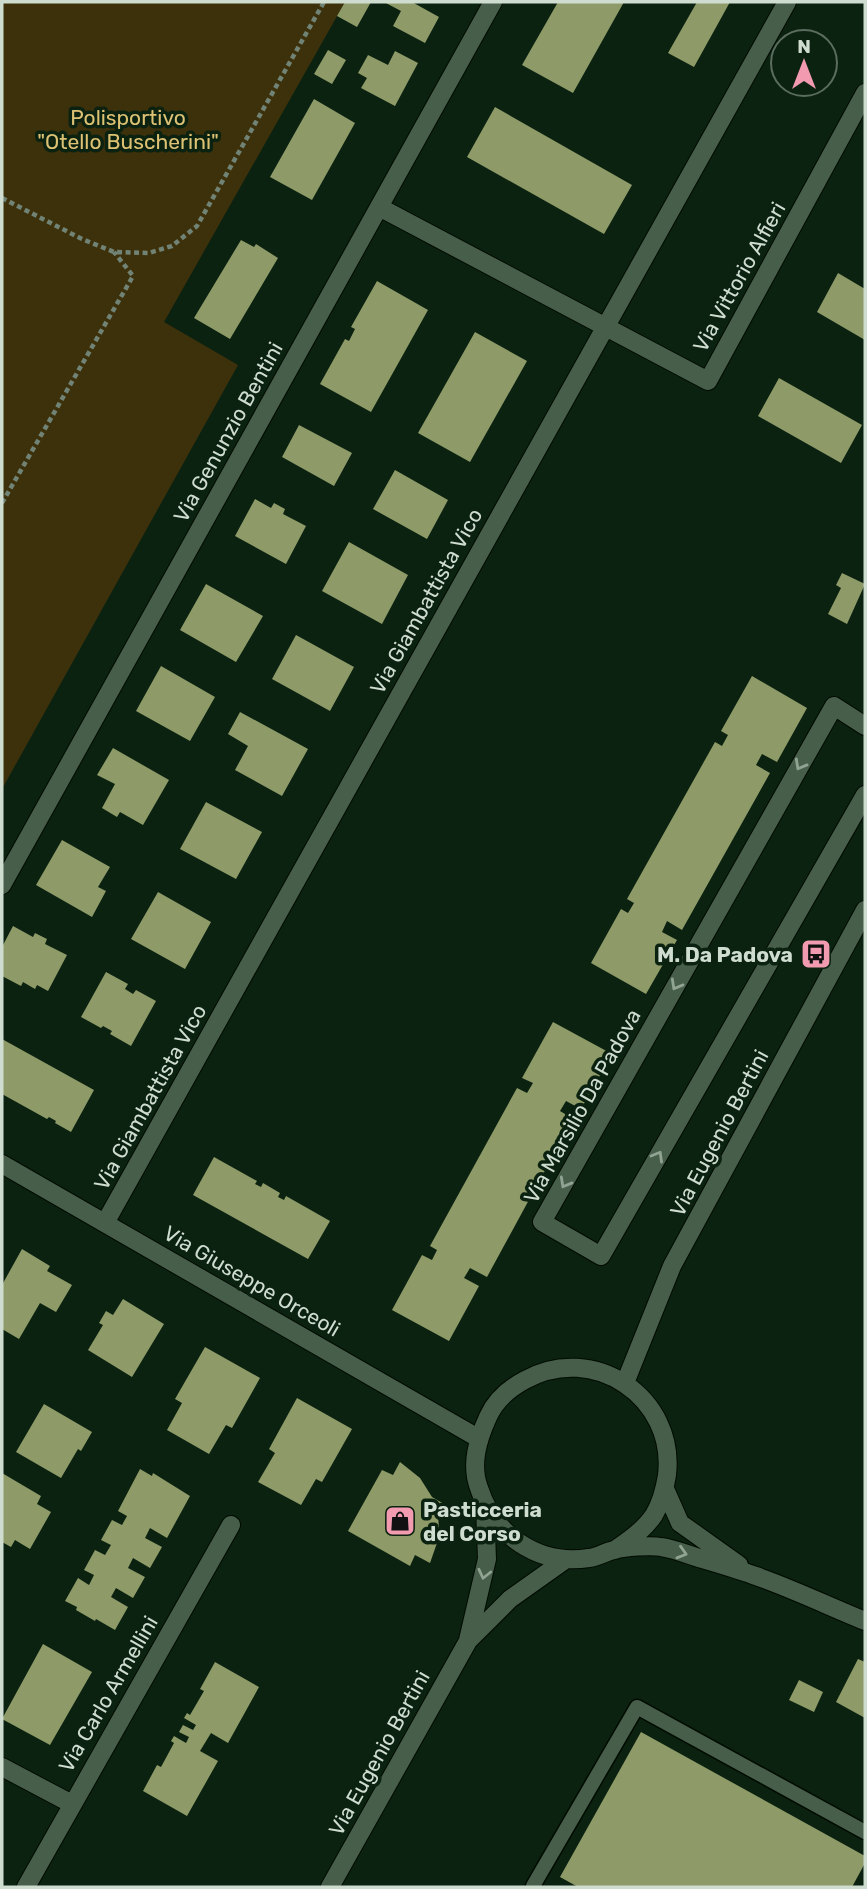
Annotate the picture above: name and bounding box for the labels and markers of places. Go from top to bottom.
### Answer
bus stop icon: M. Da Padova [799,937,833,971]
place label: M. Da Padova [657,942,793,967]
place label: Pasticceria del Corso [423,1497,542,1546]
shop icon: Pasticceria del Corso [383,1504,417,1538]

